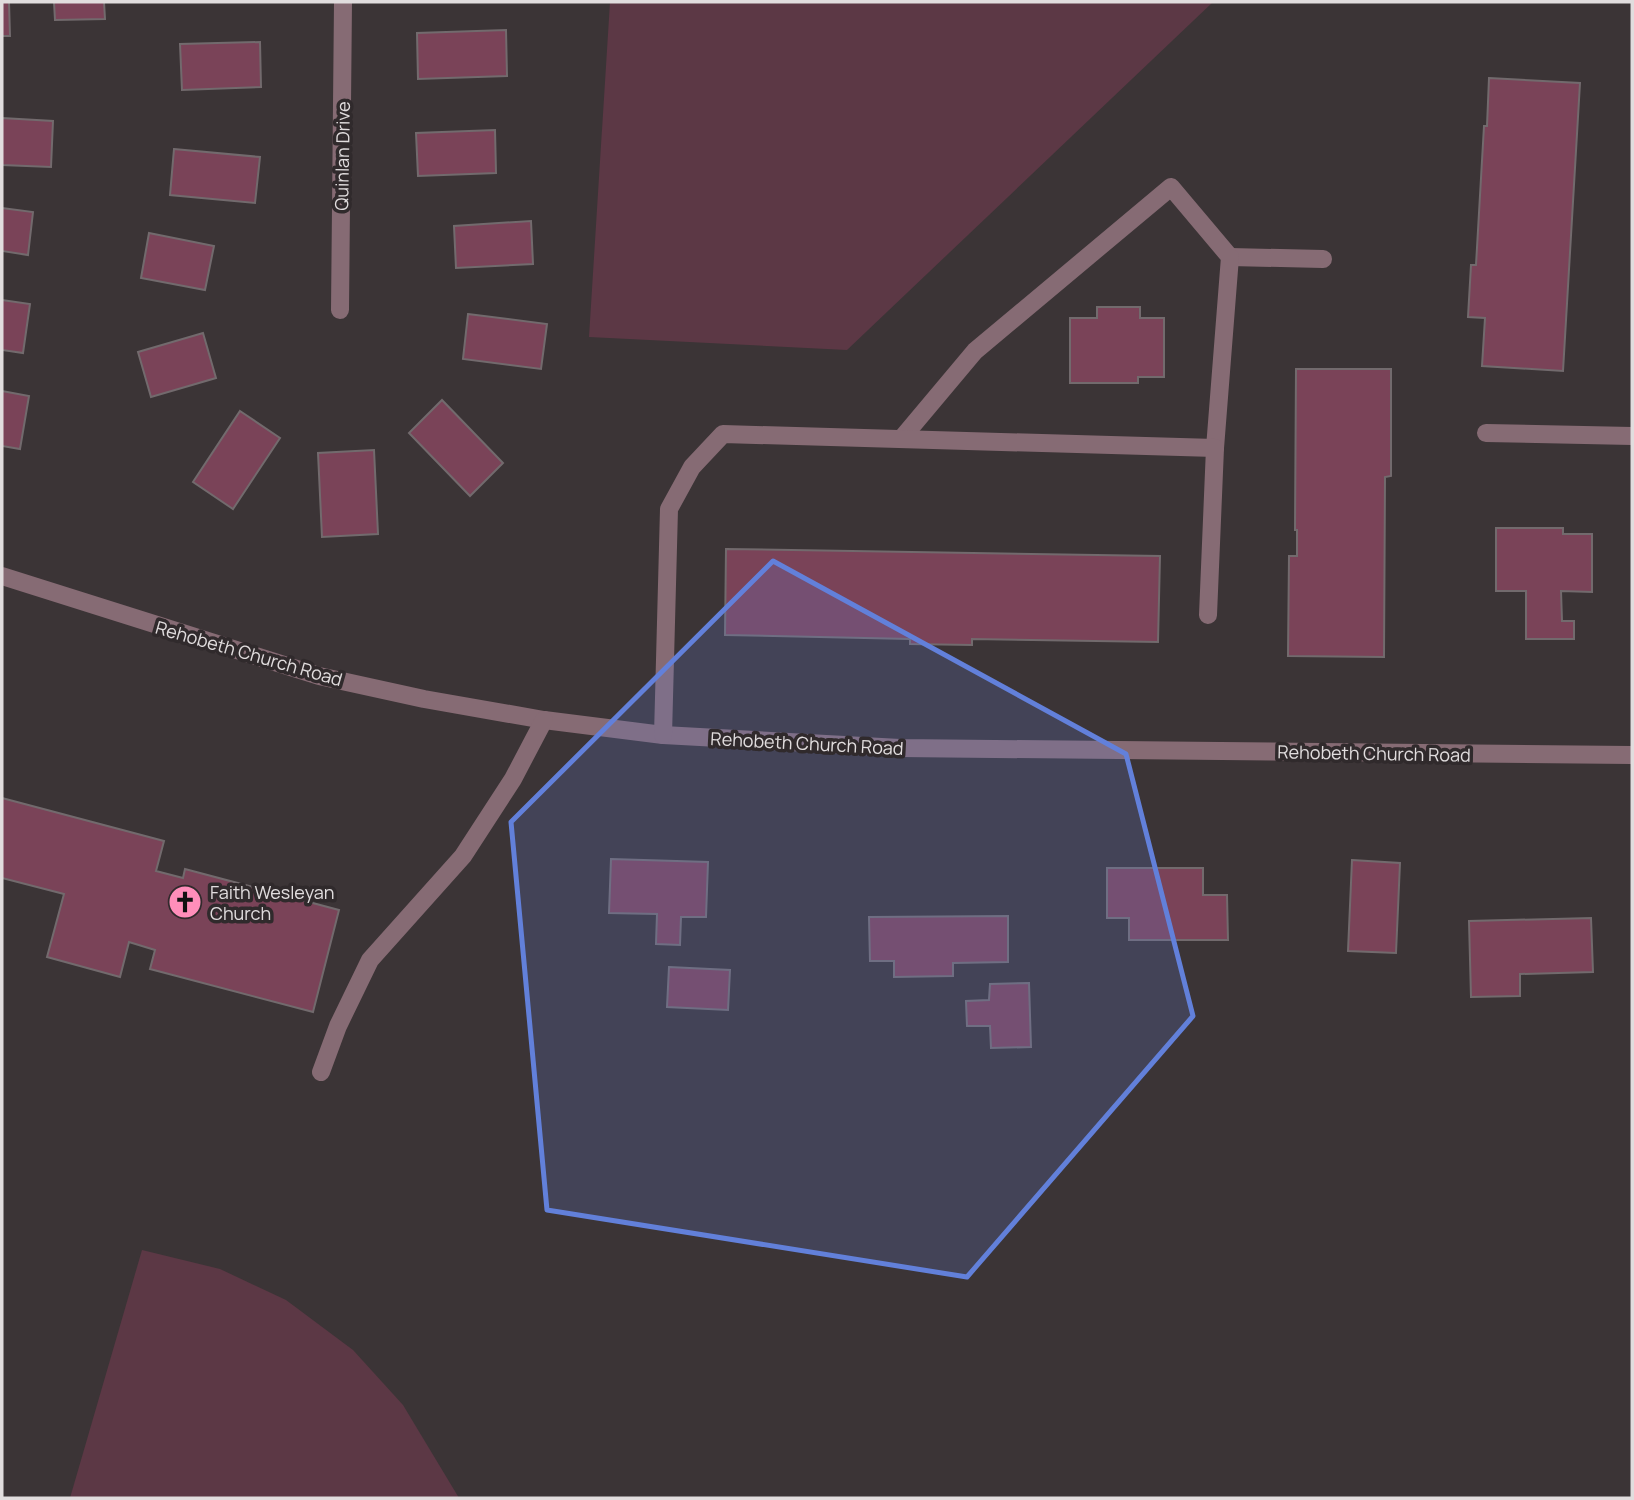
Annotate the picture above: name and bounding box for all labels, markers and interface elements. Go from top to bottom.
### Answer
street label: Quinlan Drive [329,101,355,211]
street label: Rehobeth Church Road [153,615,345,691]
street label: Rehobeth Church Road [710,726,904,760]
street label: Rehobeth Church Road [1277,739,1471,767]
place label: Faith Wesleyan Church [210,880,335,925]
church icon: Faith Wesleyan Church [166,883,204,921]

